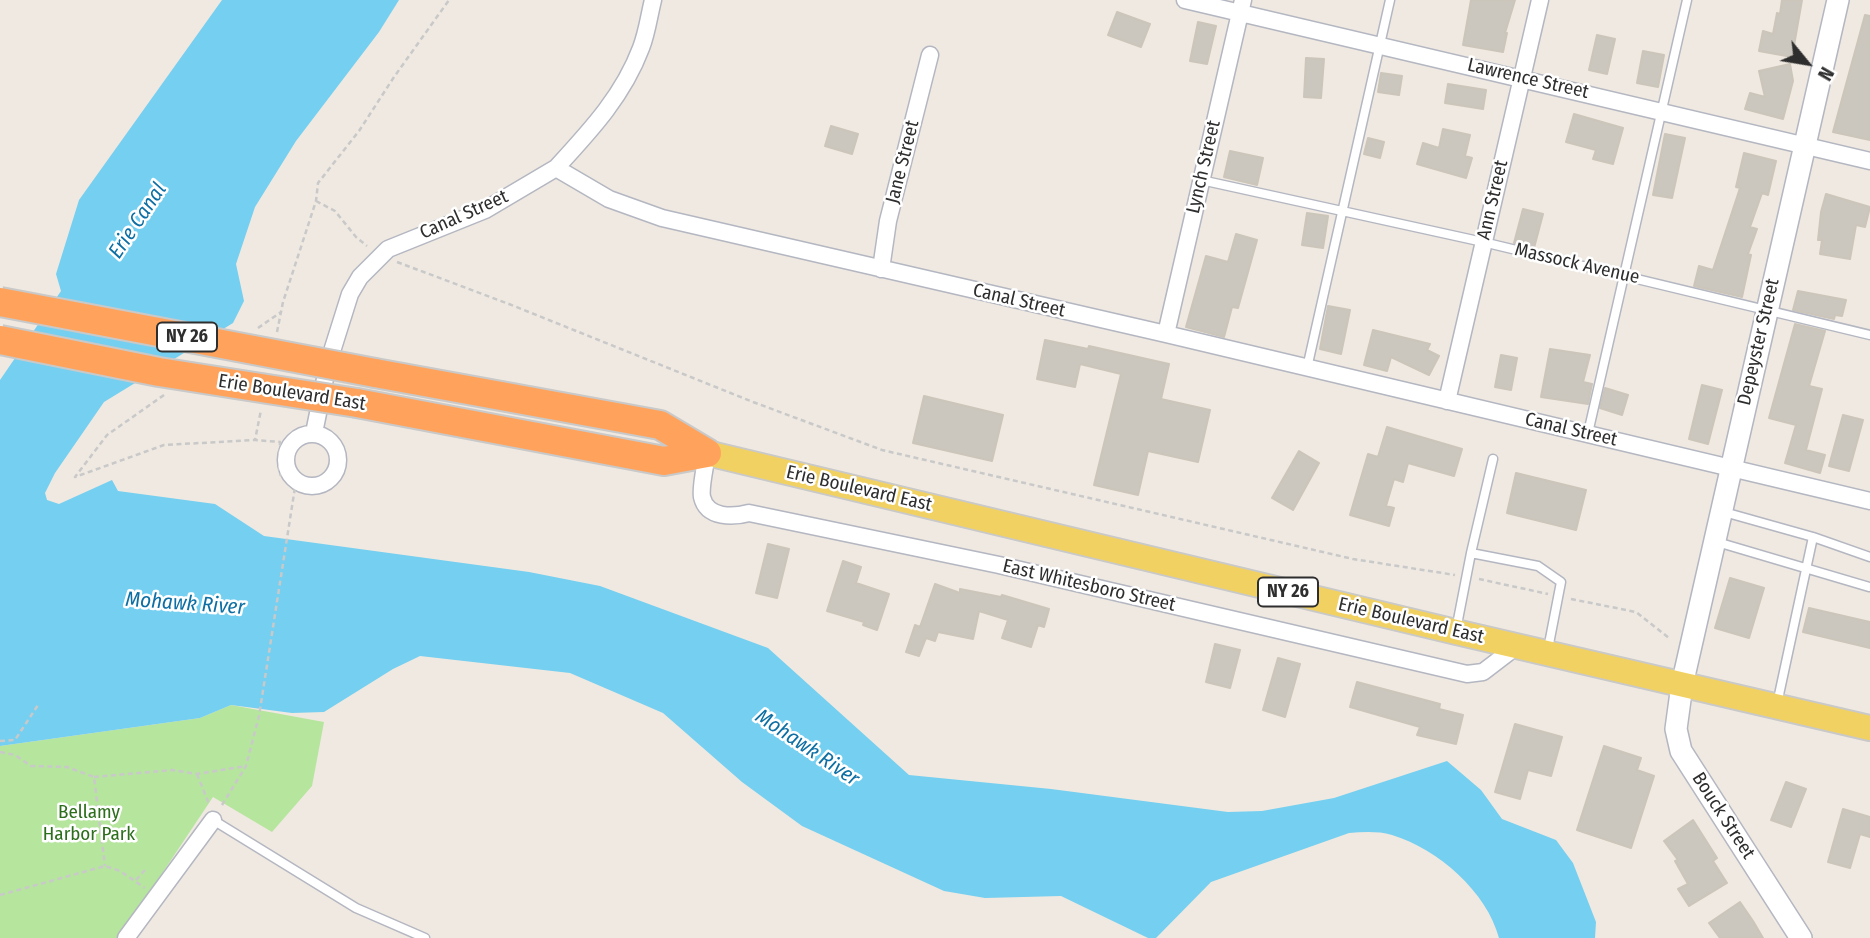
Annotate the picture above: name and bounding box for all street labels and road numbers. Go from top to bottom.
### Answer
street label: Lawrence Street [1465,54,1591,104]
street label: Jane Street [882,118,924,206]
street label: Lynch Street [1182,118,1226,216]
street label: Ann Street [1473,158,1513,242]
street label: Canal Street [416,185,512,245]
street label: Massock Avenue [1512,239,1642,289]
street label: Depeyster Street [1733,276,1785,408]
street label: Canal Street [971,279,1067,323]
road number: NY 26 [157,323,217,352]
street label: Erie Boulevard East [217,370,367,416]
street label: Canal Street [1523,408,1619,452]
street label: Erie Boulevard East [784,461,934,517]
street label: East Whitesboro Street [1000,555,1178,617]
road number: NY 26 [1258,578,1318,606]
street label: Erie Boulevard East [1336,593,1486,649]
street label: Bouck Street [1687,768,1759,864]

